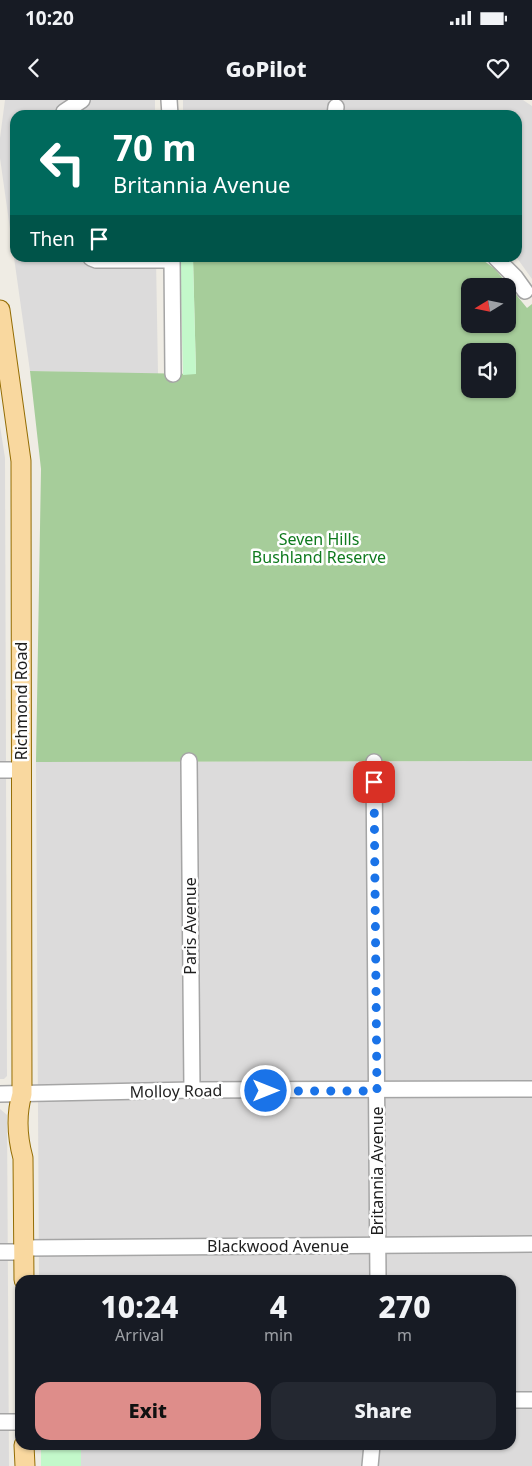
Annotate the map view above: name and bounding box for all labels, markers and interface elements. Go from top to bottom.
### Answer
text: 10:20 [25,5,74,31]
text: GoPilot [225,53,307,83]
icon: back [20,54,48,82]
icon: heart [484,54,512,82]
text: 70 m [113,124,196,171]
icon: left [30,130,95,195]
text: Britannia Avenue [113,169,291,199]
icon: arrive [85,225,113,253]
text: Then [30,226,75,252]
north arrow [461,278,516,332]
map controls [461,278,516,398]
button: sound [461,343,516,398]
park label: Seven Hills Bushland Reserve [252,528,386,568]
street label: Richmond Road [10,642,32,760]
pin [353,761,395,803]
icon: arrive [360,768,388,796]
street label: Paris Avenue [179,877,201,975]
position arrow [239,1064,291,1116]
street label: Molloy Road [130,1079,222,1103]
street label: Britannia Avenue [366,1106,388,1236]
street label: Blackwood Avenue [207,1235,349,1257]
text: 10:24 [101,1286,178,1327]
text: 4 [270,1286,287,1327]
text: 270 [378,1286,430,1327]
text: Arrival [115,1324,164,1346]
text: min [264,1324,293,1346]
text: m [397,1324,412,1346]
button: Exit [35,1382,261,1440]
button: Share [271,1382,496,1440]

